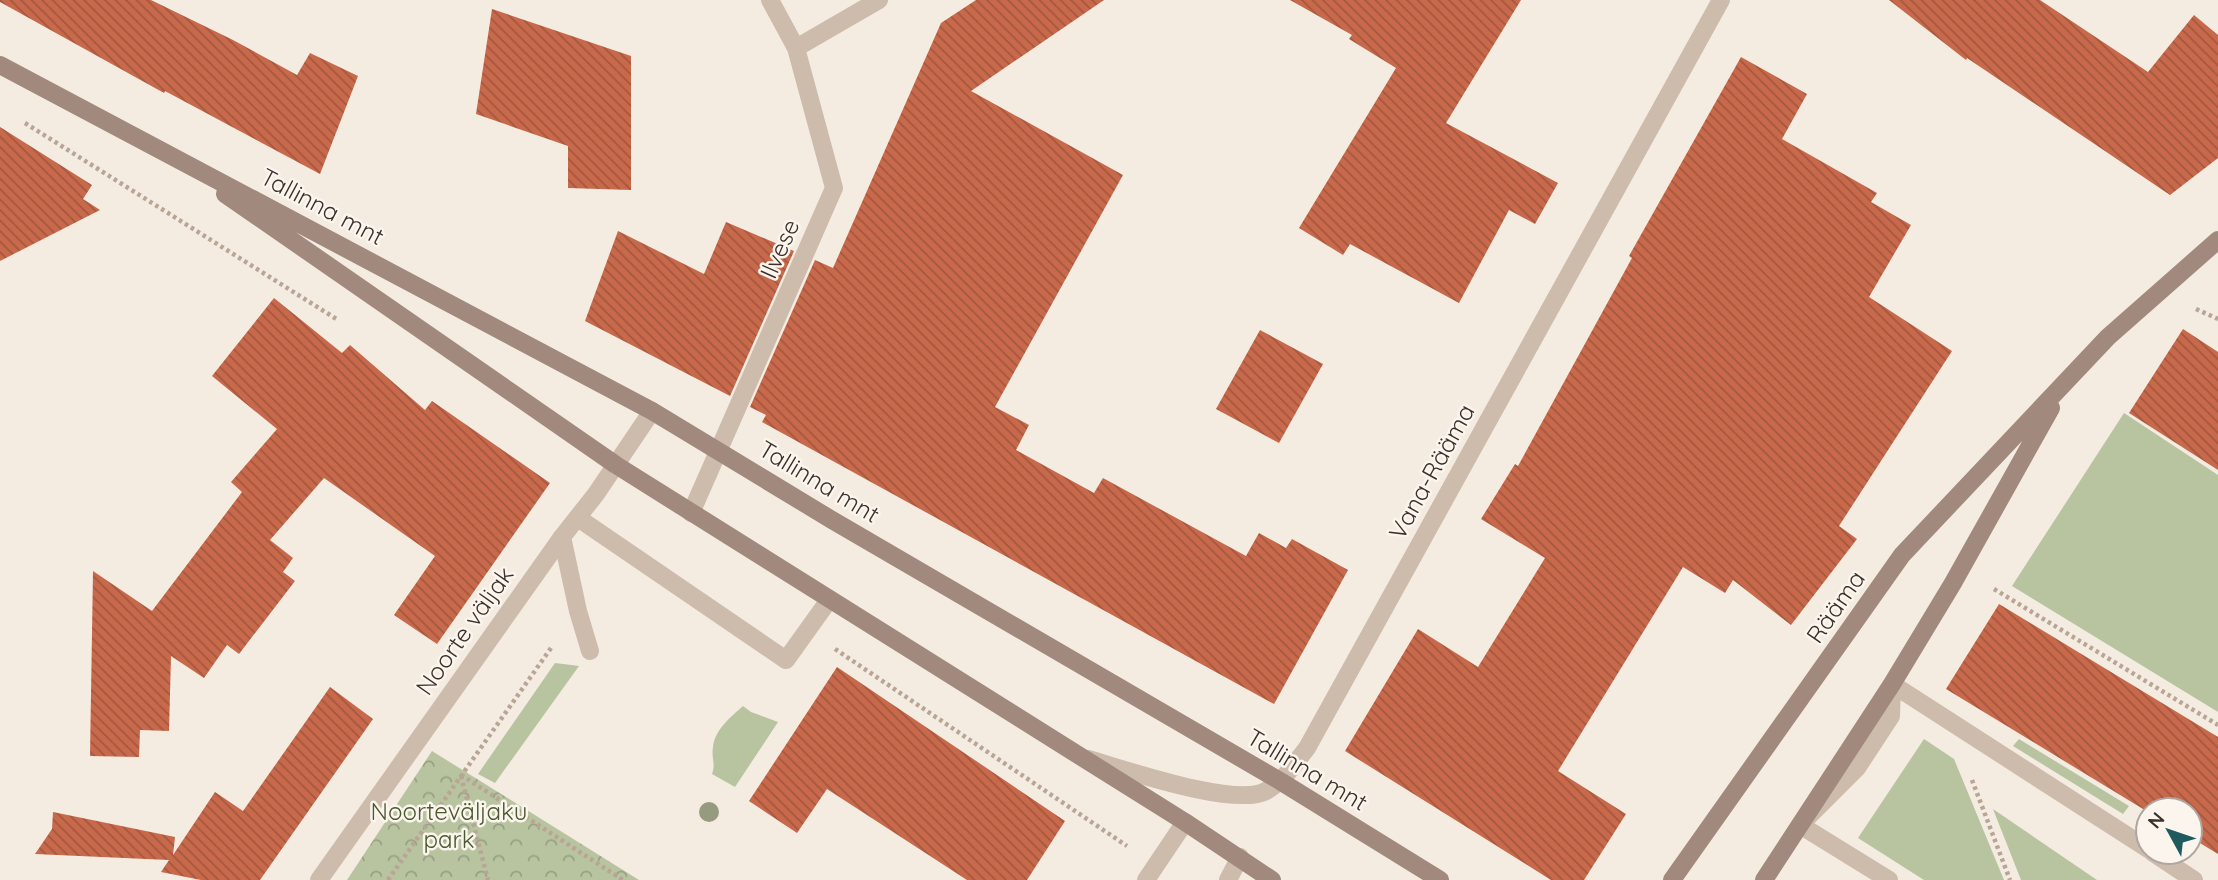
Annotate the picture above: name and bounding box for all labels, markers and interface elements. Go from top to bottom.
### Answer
street label: Tallinna mnt [256,161,389,251]
street label: Ilvese [753,214,805,283]
street label: Vana-Rääma [1382,399,1481,544]
street label: Tallinna mnt [754,433,885,529]
street label: Noorte väljak [409,560,520,700]
street label: Rääma [1799,564,1871,649]
street label: Tallinna mnt [1242,721,1373,817]
park label: Noorteväljaku park [371,796,527,854]
north arrow [2134,796,2204,866]
text: N [2142,807,2170,833]

